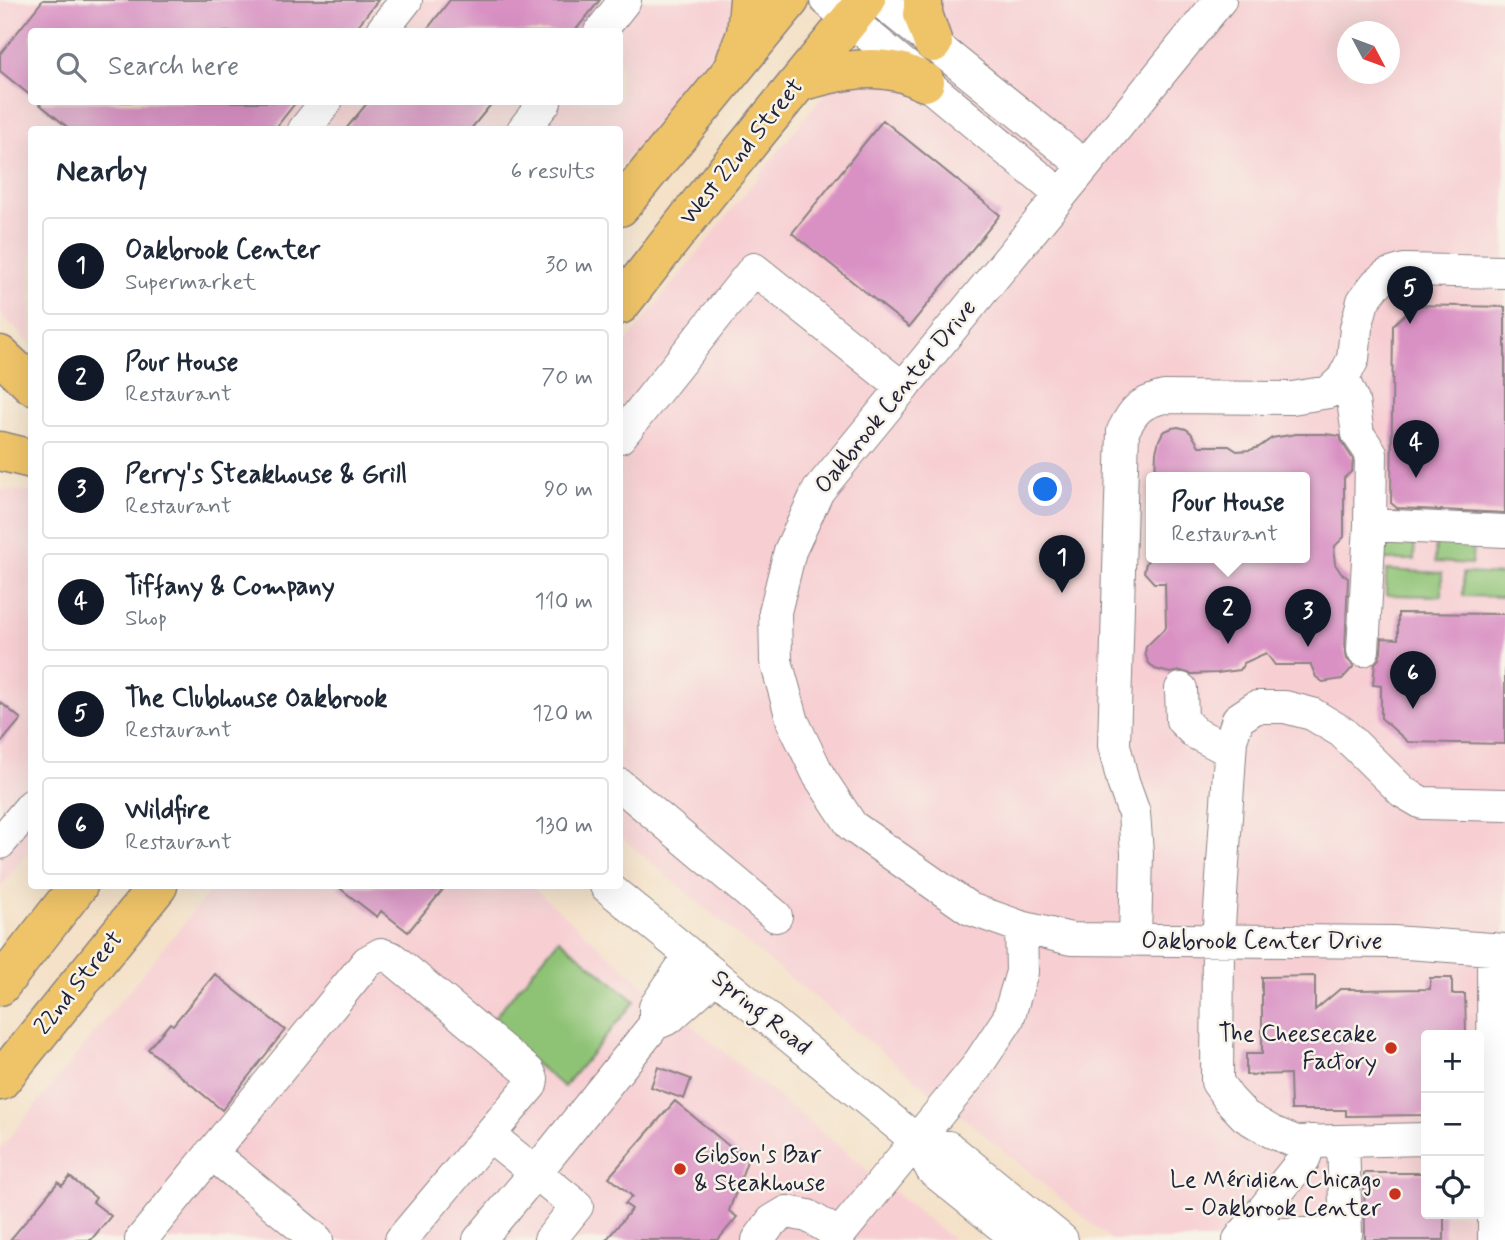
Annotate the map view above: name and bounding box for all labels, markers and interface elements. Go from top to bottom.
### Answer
north arrow [1337,21,1400,84]
search box [28,28,623,105]
icon: search [52,48,90,86]
text: Search here [108,50,239,84]
street label: West 22nd Street [673,72,811,232]
text: Nearby [56,152,147,191]
text: 6 results [511,157,595,187]
text: Oakbrook Center [125,234,320,268]
text: 1 [76,251,86,281]
text: 30 m [545,251,593,281]
pin: 5 [1387,266,1433,324]
text: Supermarket [125,268,256,298]
street label: Oakbrook Center Drive [808,293,984,501]
text: Pour House [125,346,239,380]
text: 2 [75,363,87,393]
text: 70 m [541,363,593,393]
text: Restaurant [125,380,232,410]
pin: 4 [1393,420,1439,478]
text: Perry's Steakhouse & Grill [125,458,407,492]
your location [1028,472,1062,506]
popup [1146,472,1310,563]
text: 3 [76,475,86,505]
text: 90 m [544,475,593,505]
text: Pour House [1171,486,1285,520]
text: Restaurant [125,492,232,522]
text: Restaurant [1171,520,1278,550]
pin: 1 [1039,535,1085,593]
text: Tiffany & Company [125,570,335,604]
pin: 2 [1205,586,1251,644]
text: 4 [74,587,88,617]
text: 110 m [534,587,593,617]
pin: 3 [1285,589,1331,647]
text: Shop [125,604,167,634]
pin: 6 [1390,651,1436,709]
text: The Clubhouse Oakbrook [125,682,387,716]
text: 5 [74,699,88,729]
text: 120 m [532,699,593,729]
text: Restaurant [125,716,232,746]
text: Wildfire [125,794,210,828]
text: 6 [75,811,87,841]
text: 130 m [535,811,593,841]
text: Restaurant [125,828,232,858]
street label: 22nd Street [28,925,130,1041]
street label: Oakbrook Center Drive [1141,926,1383,957]
street label: Spring Road [703,963,817,1065]
place label: The Cheesecake Factory [1218,1019,1377,1078]
map controls [1421,1030,1484,1219]
button: + [1421,1030,1484,1093]
marker: The Cheesecake Factory [1383,1040,1399,1056]
button: − [1421,1093,1484,1156]
place label: Gibson's Bar & Steakhouse [694,1140,826,1199]
button: locate [1421,1156,1484,1219]
marker: Gibson's Bar & Steakhouse [672,1161,688,1177]
place label: Le Méridien Chicago - Oakbrook Center [1170,1165,1381,1224]
marker: Le Méridien Chicago - Oakbrook Center [1387,1186,1403,1202]

